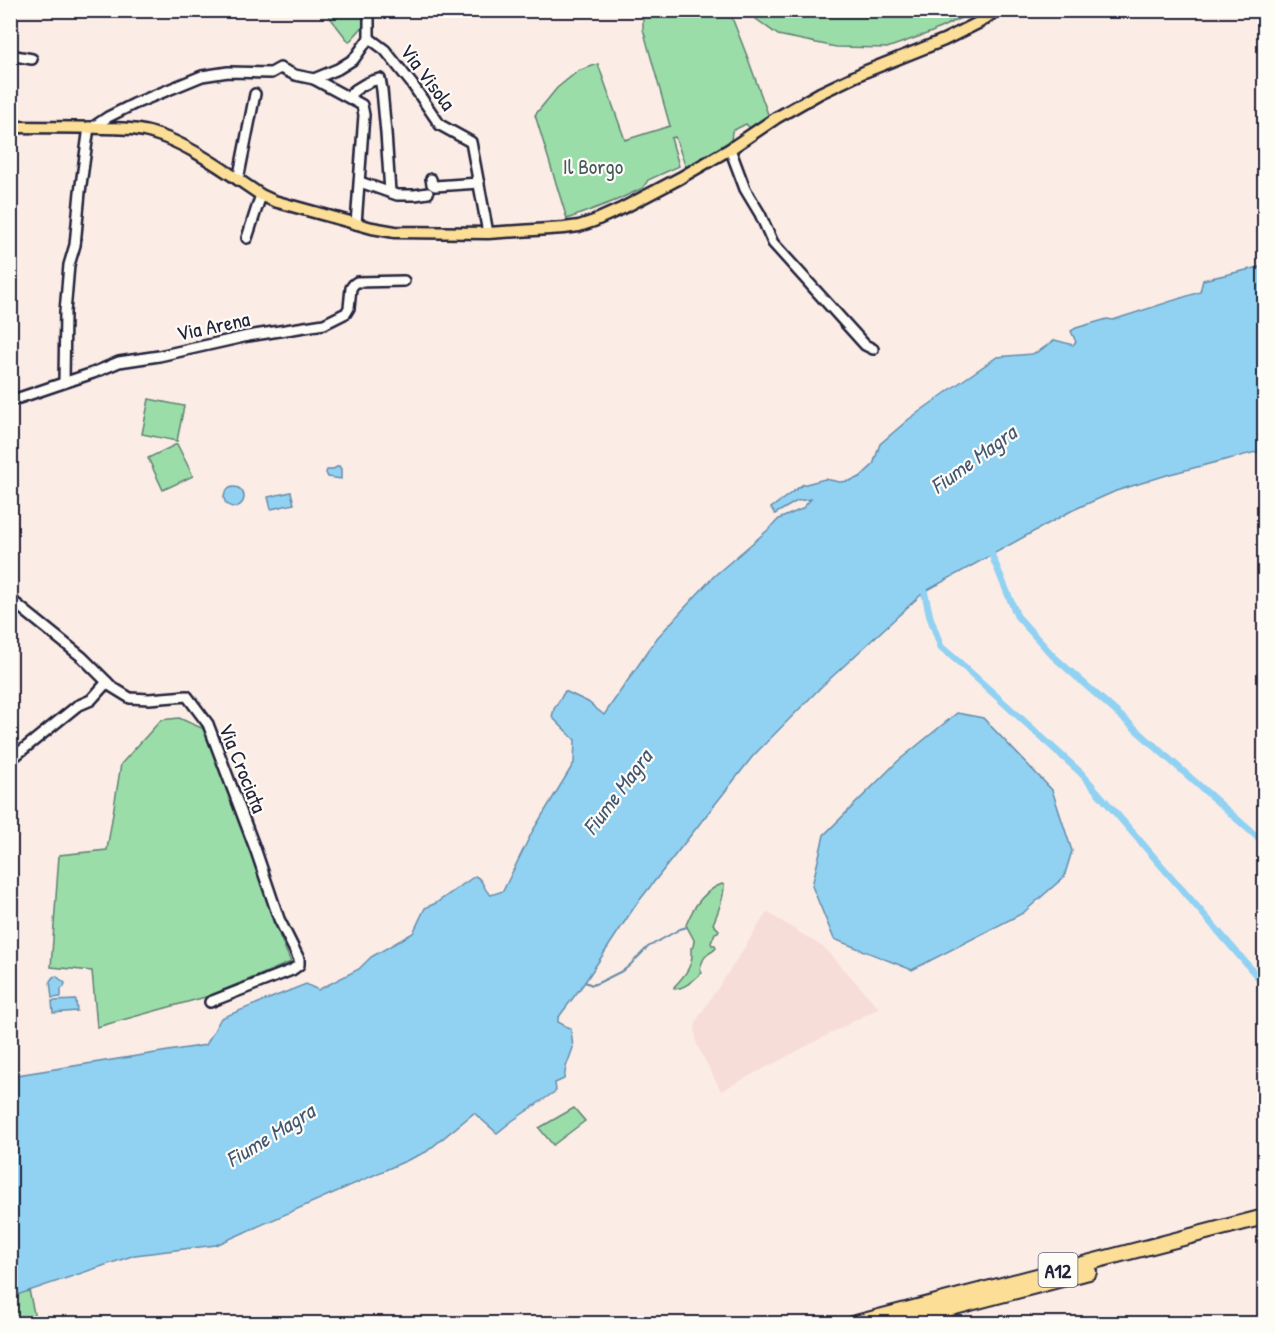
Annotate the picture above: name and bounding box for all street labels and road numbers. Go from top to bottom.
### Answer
street label: Via Visola [393,38,463,116]
street label: Via Arena [174,304,252,348]
street label: Via Crociata [212,719,274,817]
road number: A12 [1038,1253,1078,1287]

